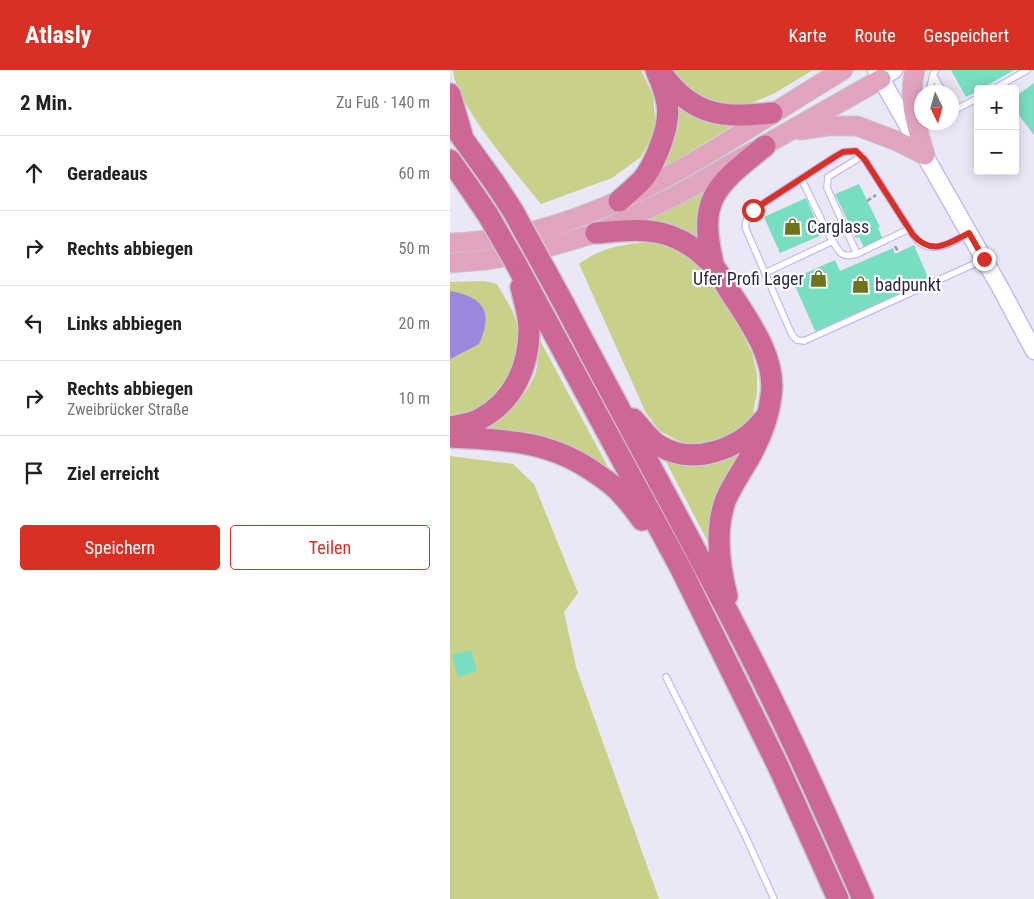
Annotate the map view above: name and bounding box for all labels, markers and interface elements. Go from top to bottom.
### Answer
text: Atlasly [25,21,91,49]
text: Karte [788,25,827,46]
text: Route [855,25,896,46]
text: Gespeichert [924,25,1009,46]
north arrow [914,85,959,130]
map controls [974,85,1019,175]
button: + [974,85,1019,130]
text: 2 Min. [20,91,73,115]
text: Zu Fuß · 140 m [336,93,430,112]
button: − [974,130,1019,175]
icon: ahead [20,159,48,187]
text: Geradeaus [67,162,148,185]
text: 60 m [398,164,430,183]
route start [742,199,765,222]
shop icon: Carglass [783,216,803,236]
place label: Carglass [807,216,869,237]
icon: right [20,234,48,262]
text: Rechts abbiegen [67,237,193,260]
text: 50 m [398,239,430,258]
route end [973,248,996,271]
place label: Ufer Profi Lager [693,268,805,289]
shop icon: Ufer Profi Lager [808,268,828,288]
shop icon: badpunkt [851,274,871,294]
place label: badpunkt [875,274,941,295]
icon: left [20,309,48,337]
text: Links abbiegen [67,312,182,335]
text: 20 m [398,314,430,333]
text: Rechts abbiegen [67,377,193,400]
icon: right [20,384,48,412]
text: 10 m [398,389,430,408]
text: Zweibrücker Straße [67,400,189,419]
icon: arrive [20,459,48,487]
text: Ziel erreicht [67,462,159,485]
button: Speichern [20,525,220,570]
button: Teilen [230,525,430,570]

